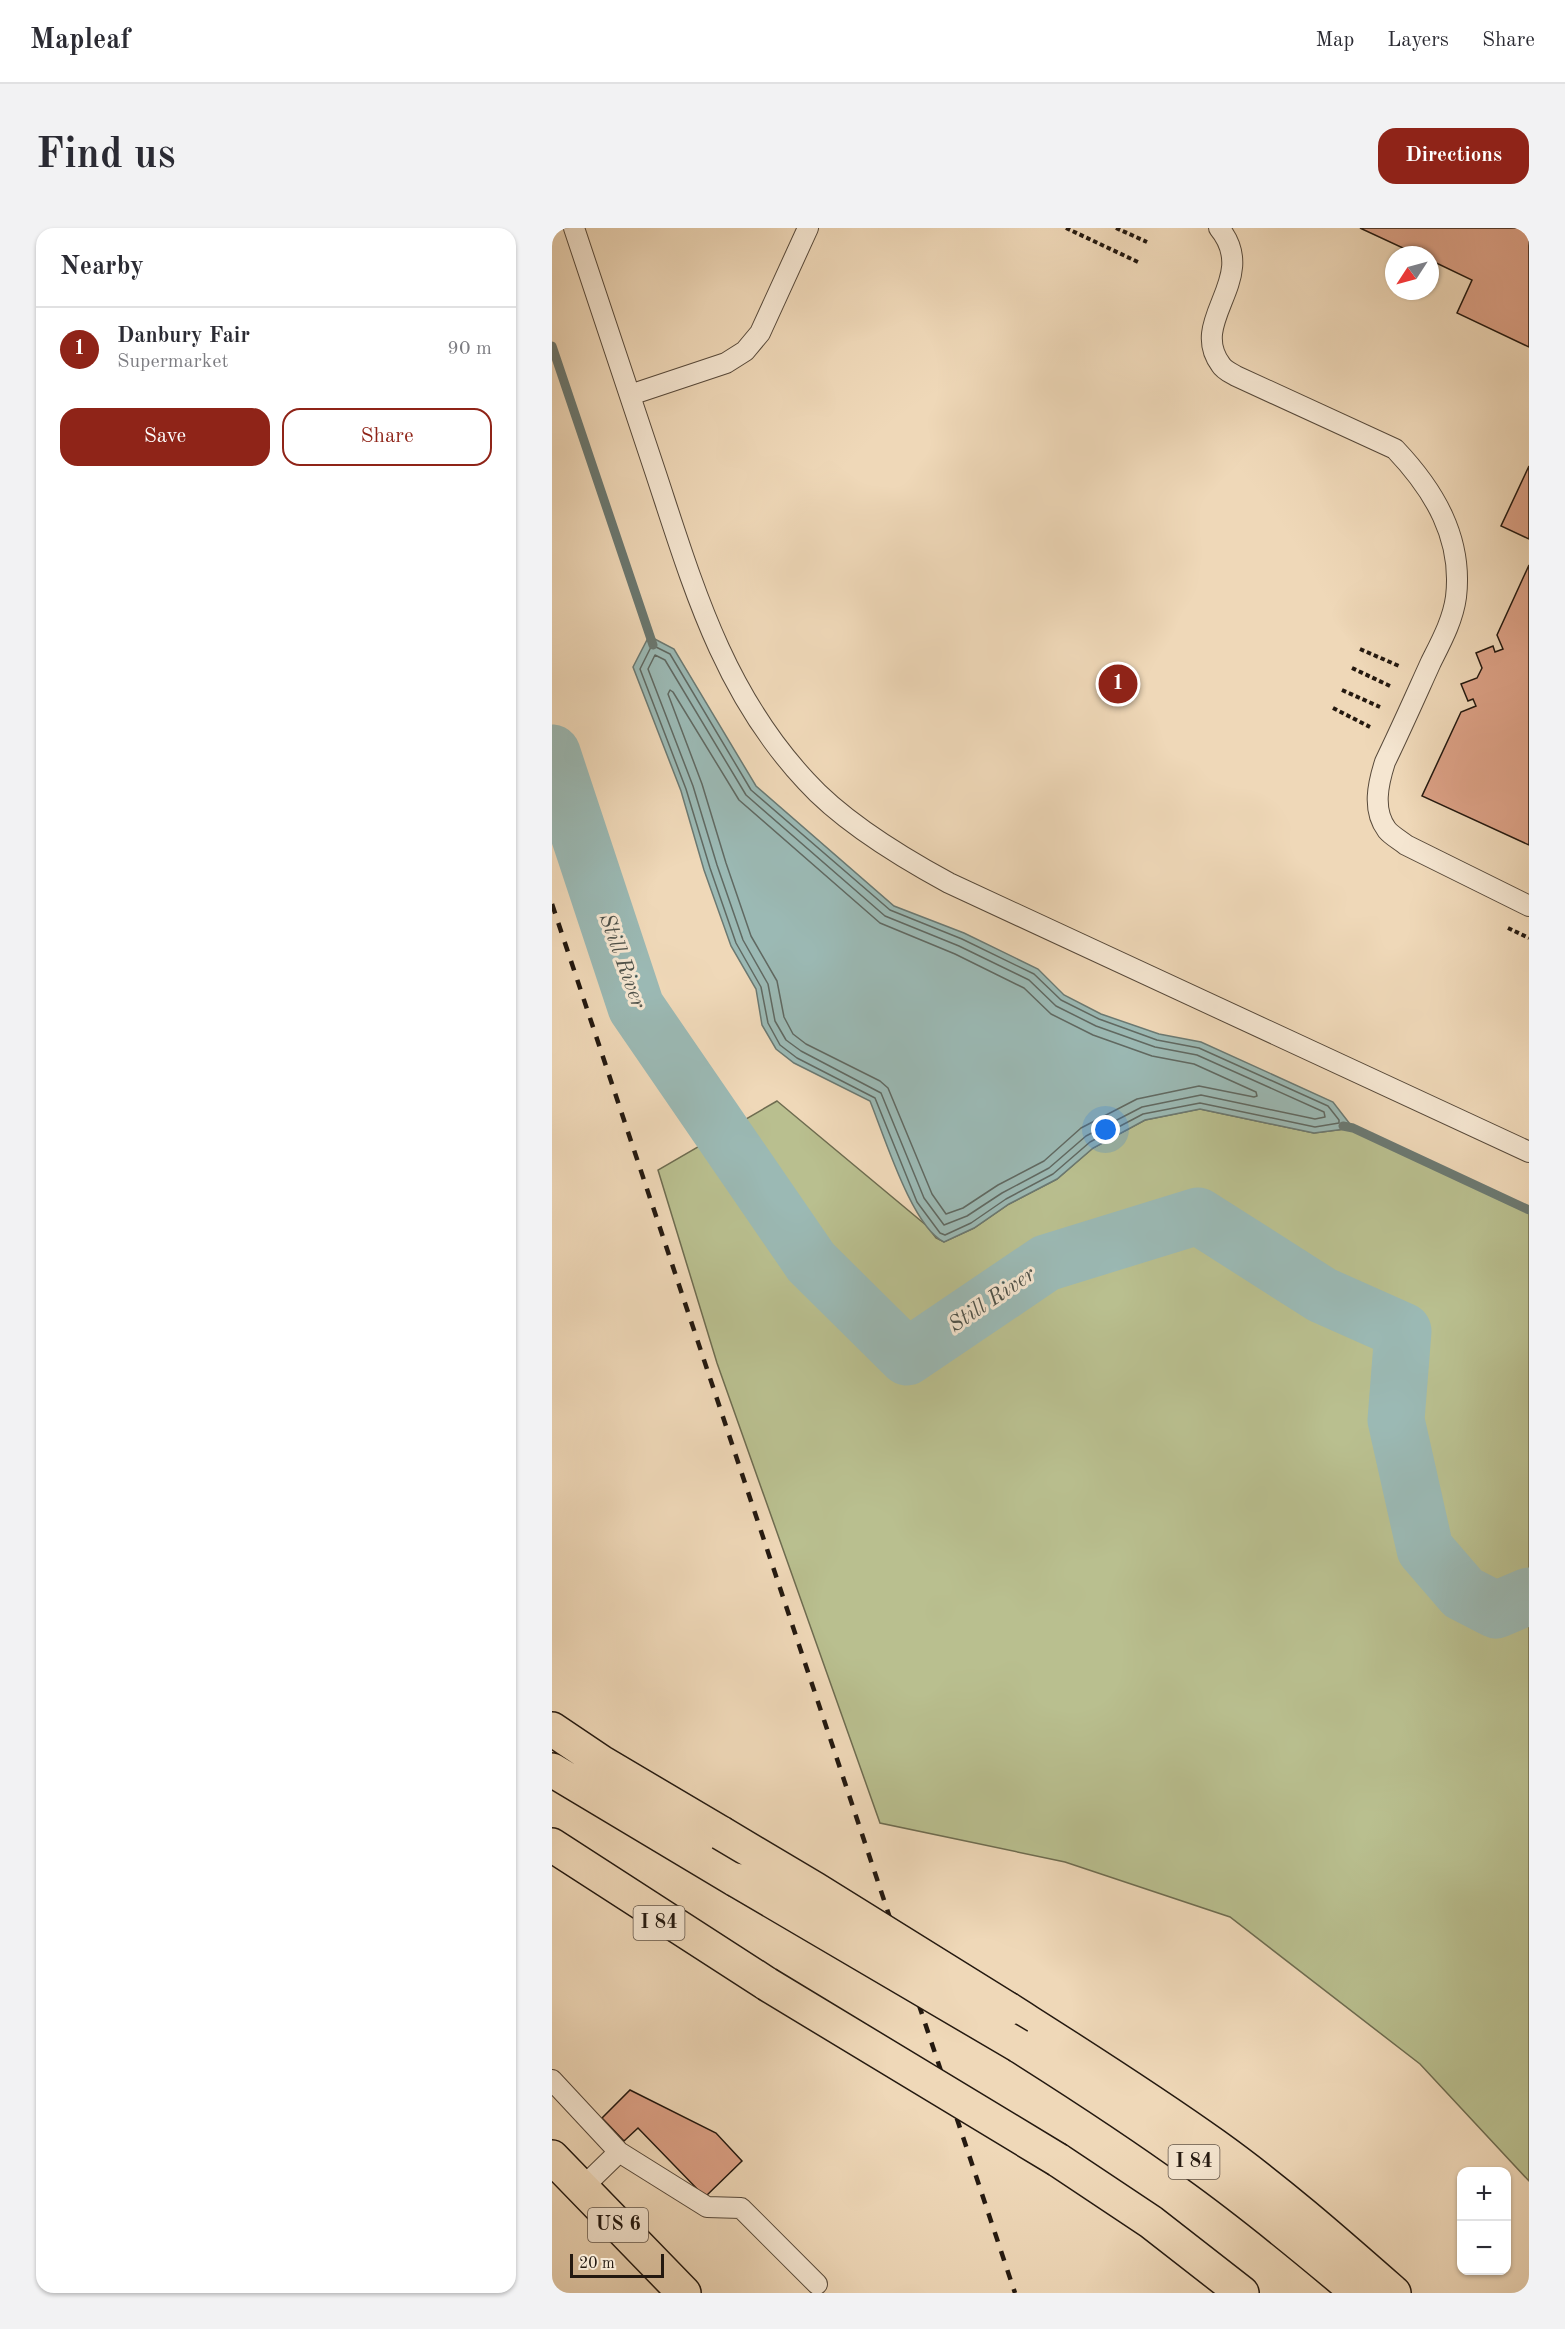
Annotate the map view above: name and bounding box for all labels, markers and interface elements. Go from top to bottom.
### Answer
text: Mapleaf [30,27,130,55]
text: Map [1315,30,1354,51]
text: Layers [1387,30,1449,51]
text: Share [1482,30,1535,51]
button: Directions [1378,128,1529,184]
text: Find us [36,135,175,177]
north arrow [1385,246,1439,300]
text: Nearby [60,254,144,280]
text: Danbury Fair [117,325,250,347]
text: 1 [74,339,85,359]
text: 90 m [447,339,492,359]
text: Supermarket [117,352,228,372]
button: Save [60,408,270,466]
button: Share [282,408,492,466]
pin: 1 [1098,662,1138,706]
water label: Still River [595,911,649,1012]
your location [1091,1115,1120,1144]
water label: Still River [945,1263,1040,1337]
road number: I 84 [634,1906,684,1940]
road number: I 84 [1168,2145,1220,2179]
map controls [1457,2167,1511,2275]
button: + [1457,2167,1511,2221]
road number: US 6 [588,2208,648,2242]
button: − [1457,2221,1511,2275]
scale bar [570,2251,664,2278]
text: 20 m [579,2256,615,2272]

